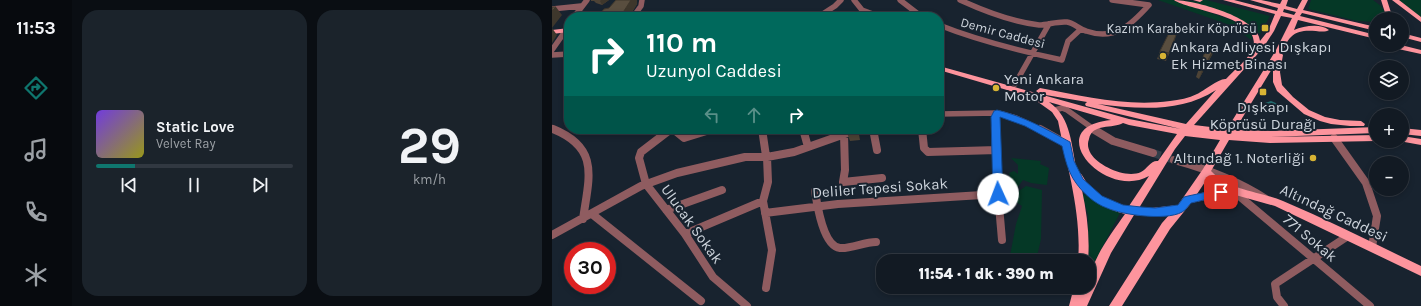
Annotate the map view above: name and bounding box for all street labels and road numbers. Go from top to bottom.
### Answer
street label: Demir Caddesi [959,14,1047,52]
street label: Deliler Tepesi Sokak [812,174,948,202]
street label: Altındağ Caddesi [1277,180,1391,246]
street label: Ulucak Sokak [657,181,727,267]
street label: 771 Sokak [1279,210,1341,266]

